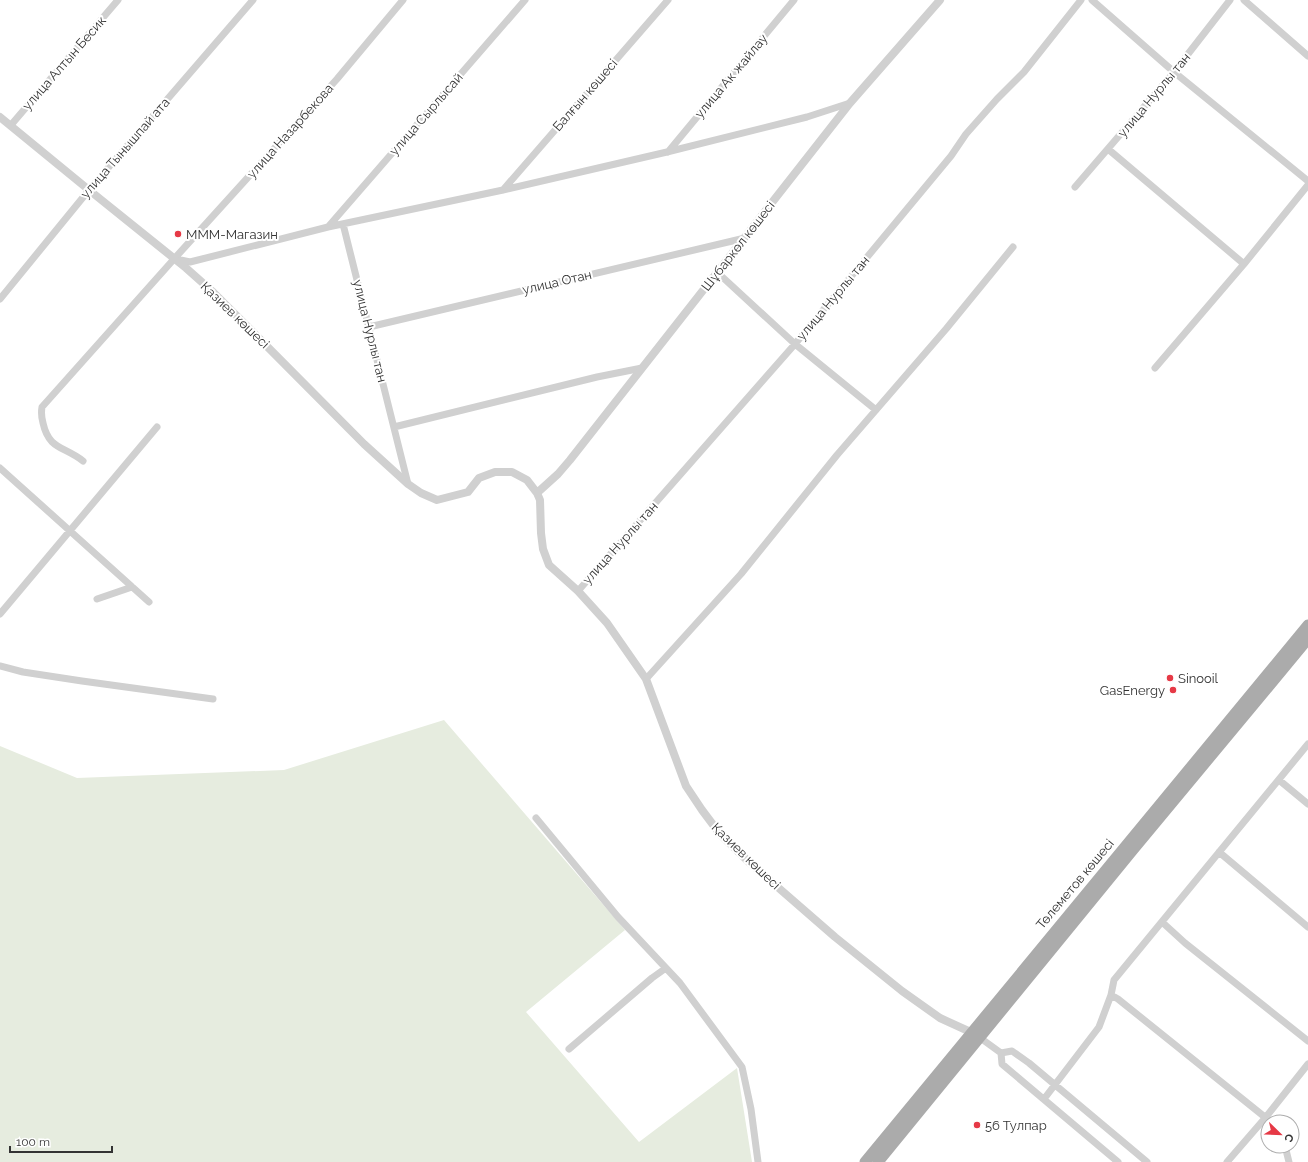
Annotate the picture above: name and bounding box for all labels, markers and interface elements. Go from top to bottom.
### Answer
street label: улица Алтын Бесик [19,13,109,113]
street label: улица Ак жайлау [692,31,770,121]
street label: улица Нурлы тан [1114,50,1194,140]
street label: Балғын көшесі [550,56,620,134]
street label: улица Сырлысай [386,70,466,158]
street label: улица Назарбекова [244,81,336,181]
street label: улица Тынышпай ата [77,95,173,201]
street label: Шұбаркөл көшесі [698,198,778,294]
place label: МММ-Магазин [186,227,278,242]
marker: МММ-Магазин [173,229,183,239]
street label: улица Нурлы тан [793,253,873,343]
street label: улица Отан [521,267,593,297]
street label: улица Нурлы тан [350,278,390,384]
street label: Қазиев көшесі [198,279,272,351]
street label: улица Нурлы тан [579,499,661,587]
place label: Sinooil [1178,671,1219,686]
marker: Sinooil [1165,673,1175,683]
place label: GasEnergy [1100,683,1165,698]
marker: GasEnergy [1168,685,1178,695]
street label: Қазиев көшесі [709,820,783,892]
street label: Төлеметов көшесі [1033,836,1117,932]
north arrow [1260,1114,1300,1154]
place label: 56 Тулпар [985,1118,1047,1133]
marker: 56 Тулпар [972,1120,982,1130]
scale bar [10,1128,112,1154]
text: С [1281,1132,1296,1144]
text: 100 m [16,1135,50,1149]

